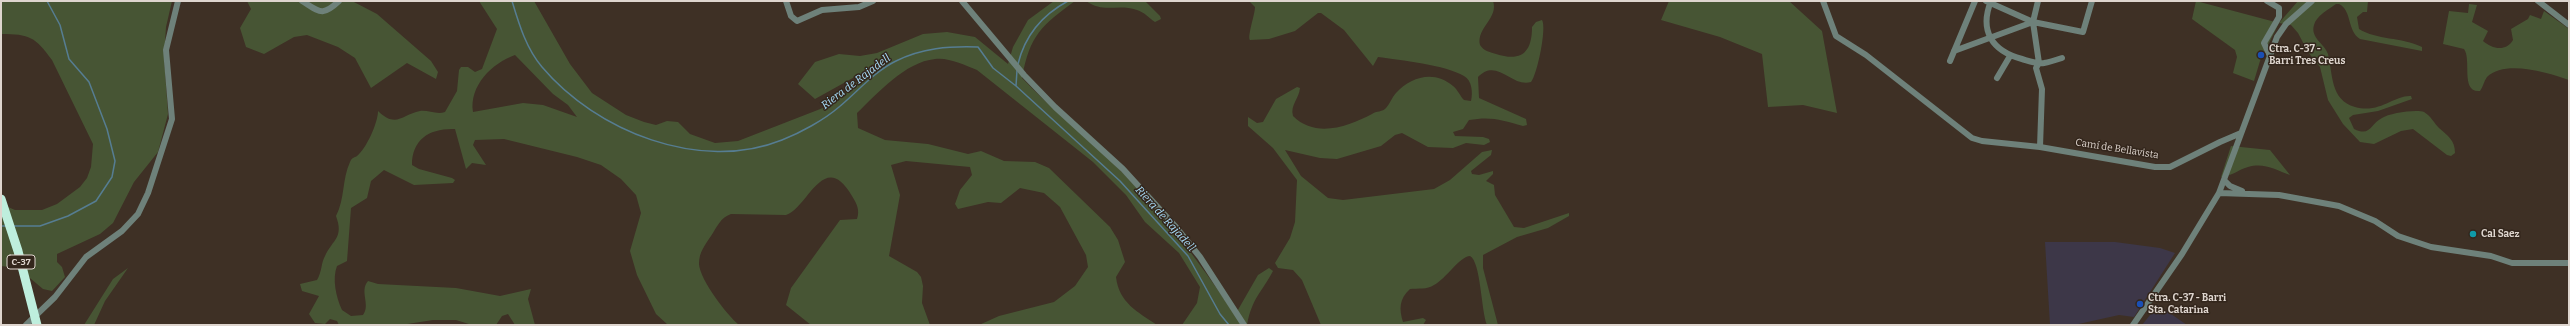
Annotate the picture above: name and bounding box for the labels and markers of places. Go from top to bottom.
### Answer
place label: Ctra. C-37 - Barri Tres Creus [2269,43,2345,66]
marker: Ctra. C-37 - Barri Tres Creus [2256,50,2266,60]
place label: Cal Saez [2481,228,2520,240]
marker: Cal Saez [2468,229,2478,239]
place label: Ctra. C-37 - Barri Sta. Catarina [2148,292,2226,316]
marker: Ctra. C-37 - Barri Sta. Catarina [2135,299,2145,309]

